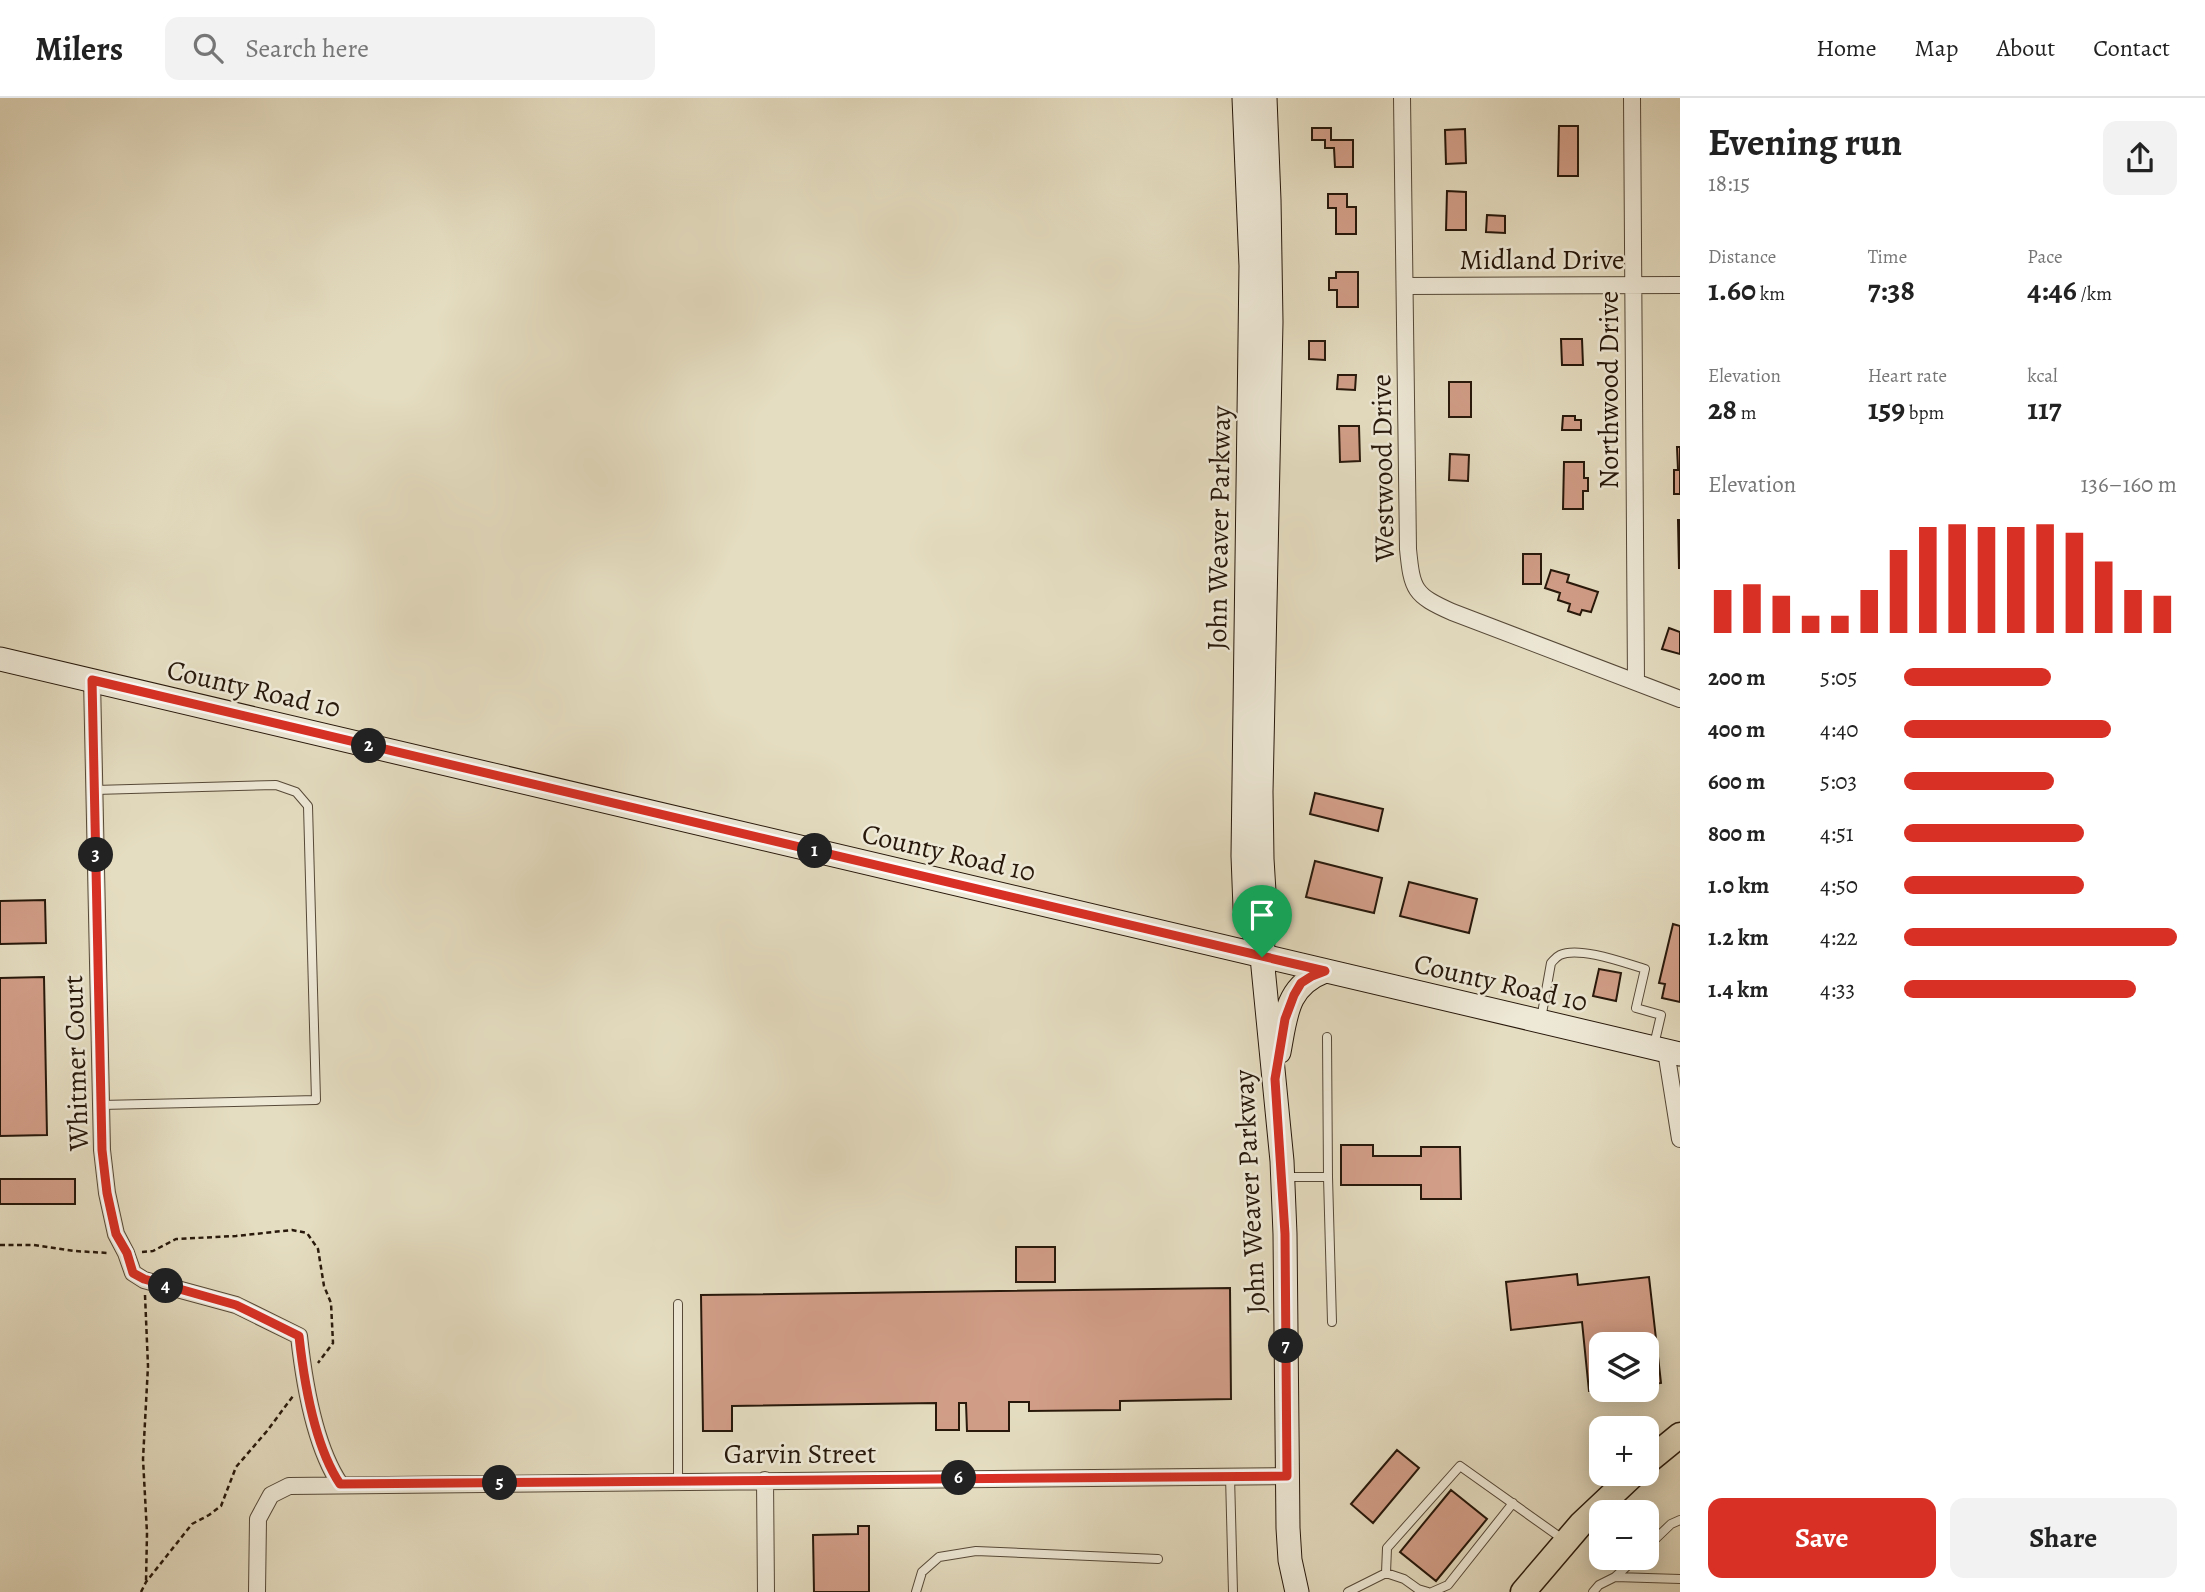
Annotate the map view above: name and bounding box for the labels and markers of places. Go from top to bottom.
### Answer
pin: 2 [352,728,386,764]
pin: 1 [798,834,832,868]
pin: 3 [78,838,114,872]
pin [1232,885,1292,957]
pin: 4 [148,1268,184,1304]
pin: 7 [1268,1328,1304,1364]
pin: 6 [942,1460,976,1496]
pin: 5 [482,1466,518,1500]

